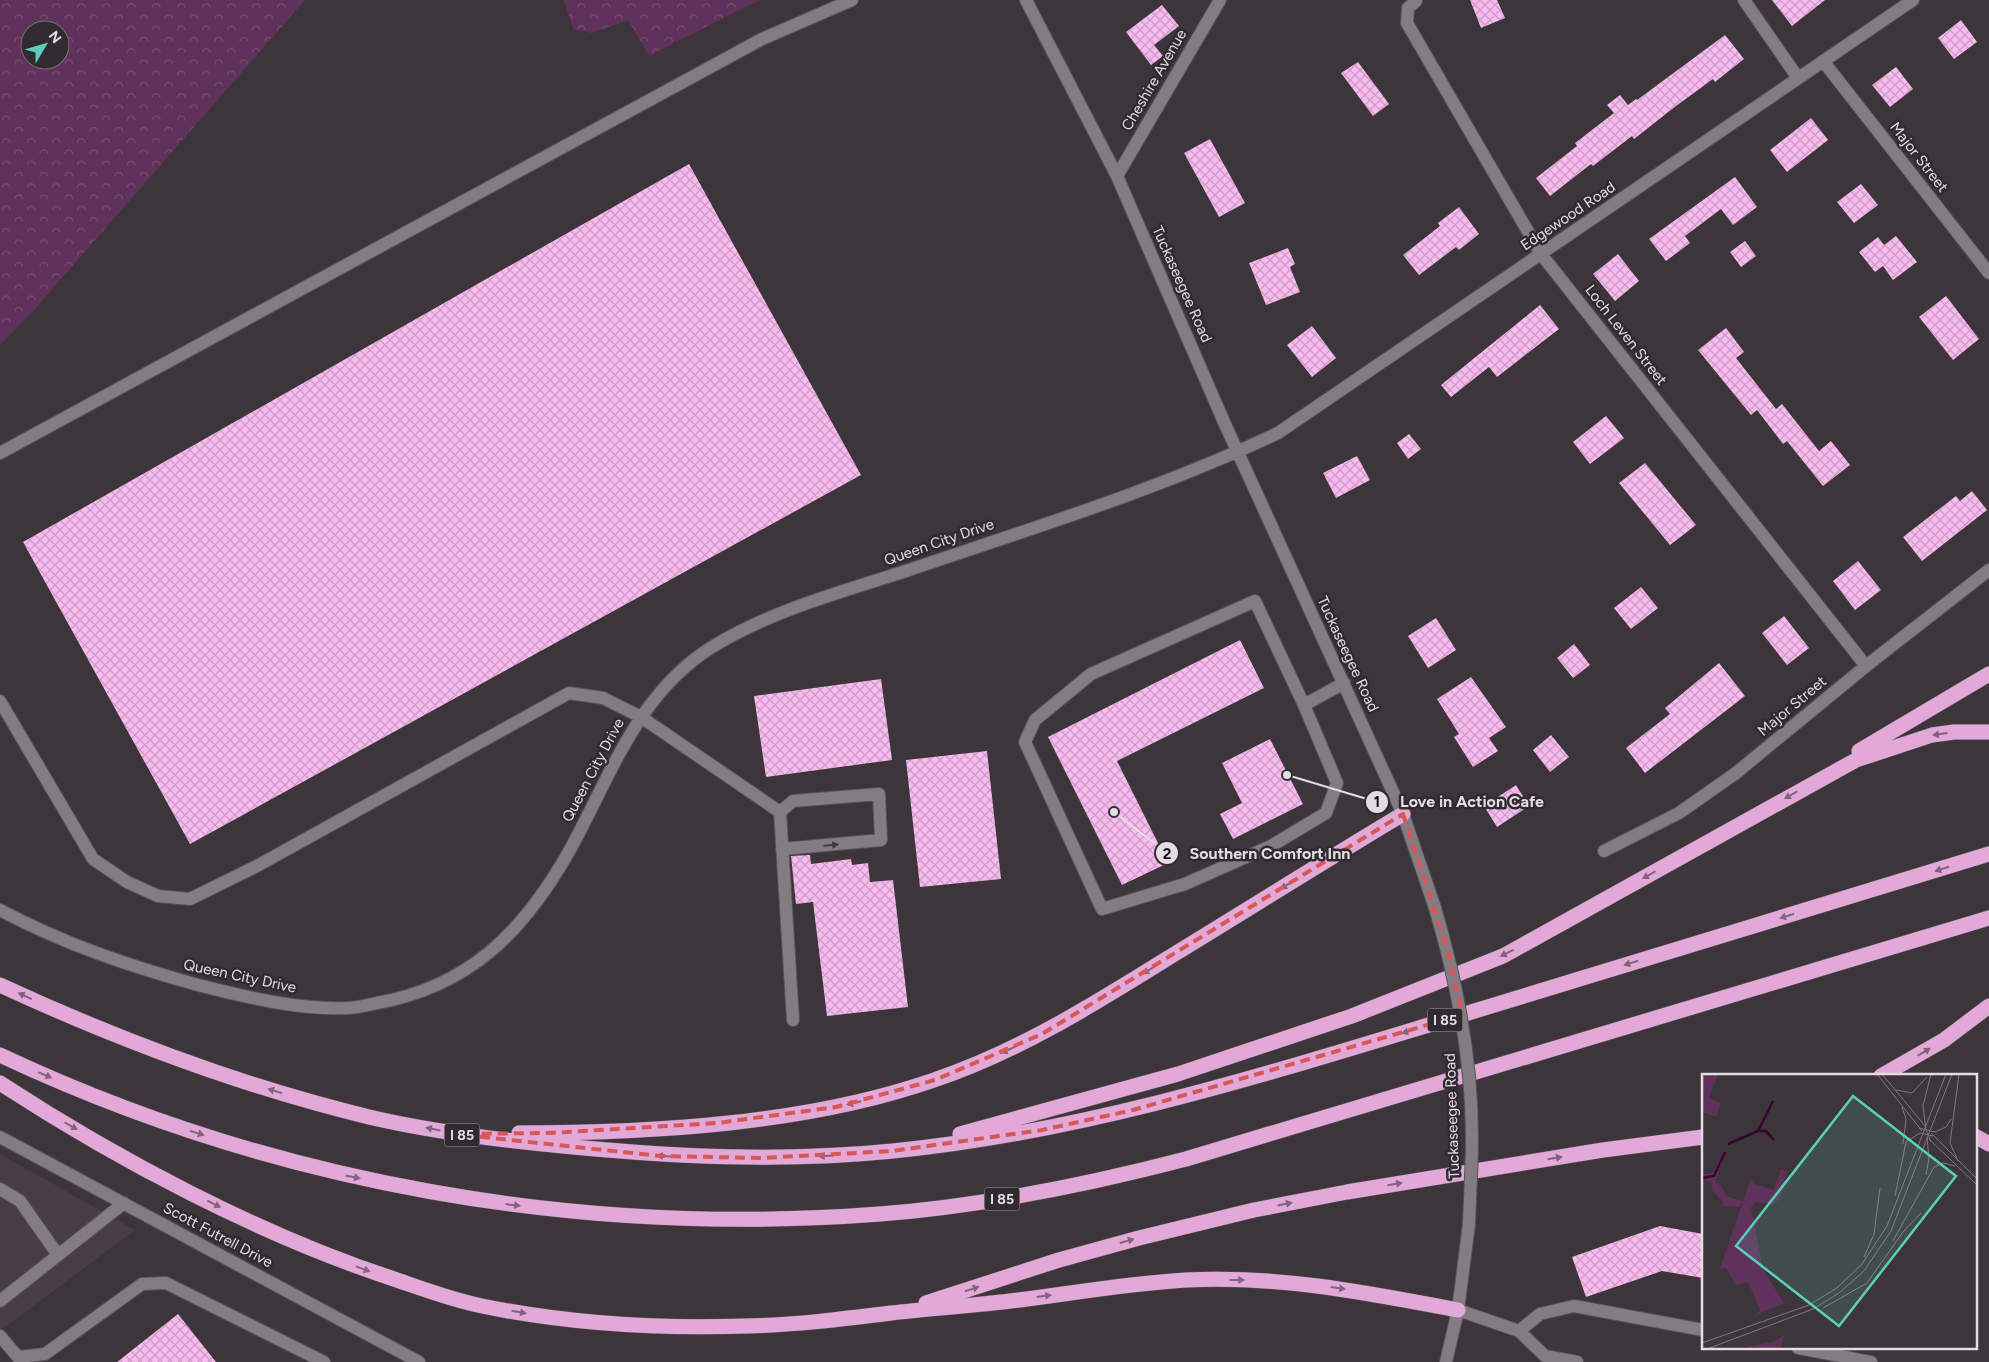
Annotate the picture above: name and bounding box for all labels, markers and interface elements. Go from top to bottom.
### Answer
north arrow [20,20,70,70]
street label: Cheshire Avenue [1118,26,1190,134]
text: N [45,28,65,47]
street label: Major Street [1886,118,1952,196]
street label: Edgewood Road [1517,178,1619,254]
street label: Tuckaseegee Road [1148,223,1216,345]
street label: Loch Leven Street [1581,281,1671,389]
street label: Queen City Drive [882,515,996,569]
street label: Tuckaseegee Road [1313,593,1383,715]
street label: Major Street [1754,672,1830,740]
street label: Queen City Drive [558,715,628,825]
one-way arrow [1932,730,1948,738]
callout: Love in Action Cafe [1365,786,1554,817]
one-way arrow [1784,790,1797,799]
text: Love in Action Cafe [1400,792,1544,811]
text: 1 [1374,793,1380,811]
callout: Southern Comfort Inn [1155,838,1360,869]
one-way arrow [823,840,839,848]
text: Southern Comfort Inn [1190,844,1350,863]
text: 2 [1163,845,1172,863]
one-way arrow [1935,865,1950,873]
one-way arrow [1643,870,1656,879]
one-way arrow [1281,880,1294,890]
one-way arrow [1779,912,1794,920]
one-way arrow [1500,949,1515,957]
street label: Queen City Drive [182,955,298,997]
one-way arrow [1624,960,1639,968]
one-way arrow [1142,966,1156,975]
one-way arrow [18,992,32,1000]
road number: I 85 [1428,1008,1462,1032]
one-way arrow [1401,1027,1416,1035]
one-way arrow [1000,1046,1015,1054]
one-way arrow [1917,1048,1930,1057]
street label: Tuckaseegee Road [1441,1053,1463,1179]
one-way arrow [37,1072,52,1080]
inset map [1702,1074,1976,1350]
one-way arrow [268,1087,283,1094]
one-way arrow [847,1099,862,1107]
one-way arrow [65,1122,78,1131]
road number: I 85 [444,1124,480,1146]
one-way arrow [425,1125,441,1133]
one-way arrow [189,1129,204,1137]
one-way arrow [656,1151,672,1159]
one-way arrow [818,1152,834,1160]
one-way arrow [1548,1154,1564,1162]
one-way arrow [345,1173,360,1181]
one-way arrow [1387,1180,1403,1188]
road number: I 85 [984,1188,1020,1210]
street label: Scott Futrell Drive [160,1199,276,1271]
one-way arrow [207,1200,221,1208]
one-way arrow [1278,1200,1293,1208]
one-way arrow [505,1201,521,1209]
one-way arrow [1119,1237,1135,1245]
one-way arrow [356,1265,371,1273]
one-way arrow [1230,1276,1246,1284]
one-way arrow [964,1284,979,1292]
one-way arrow [1330,1284,1346,1292]
one-way arrow [1037,1292,1053,1300]
one-way arrow [512,1309,528,1317]

